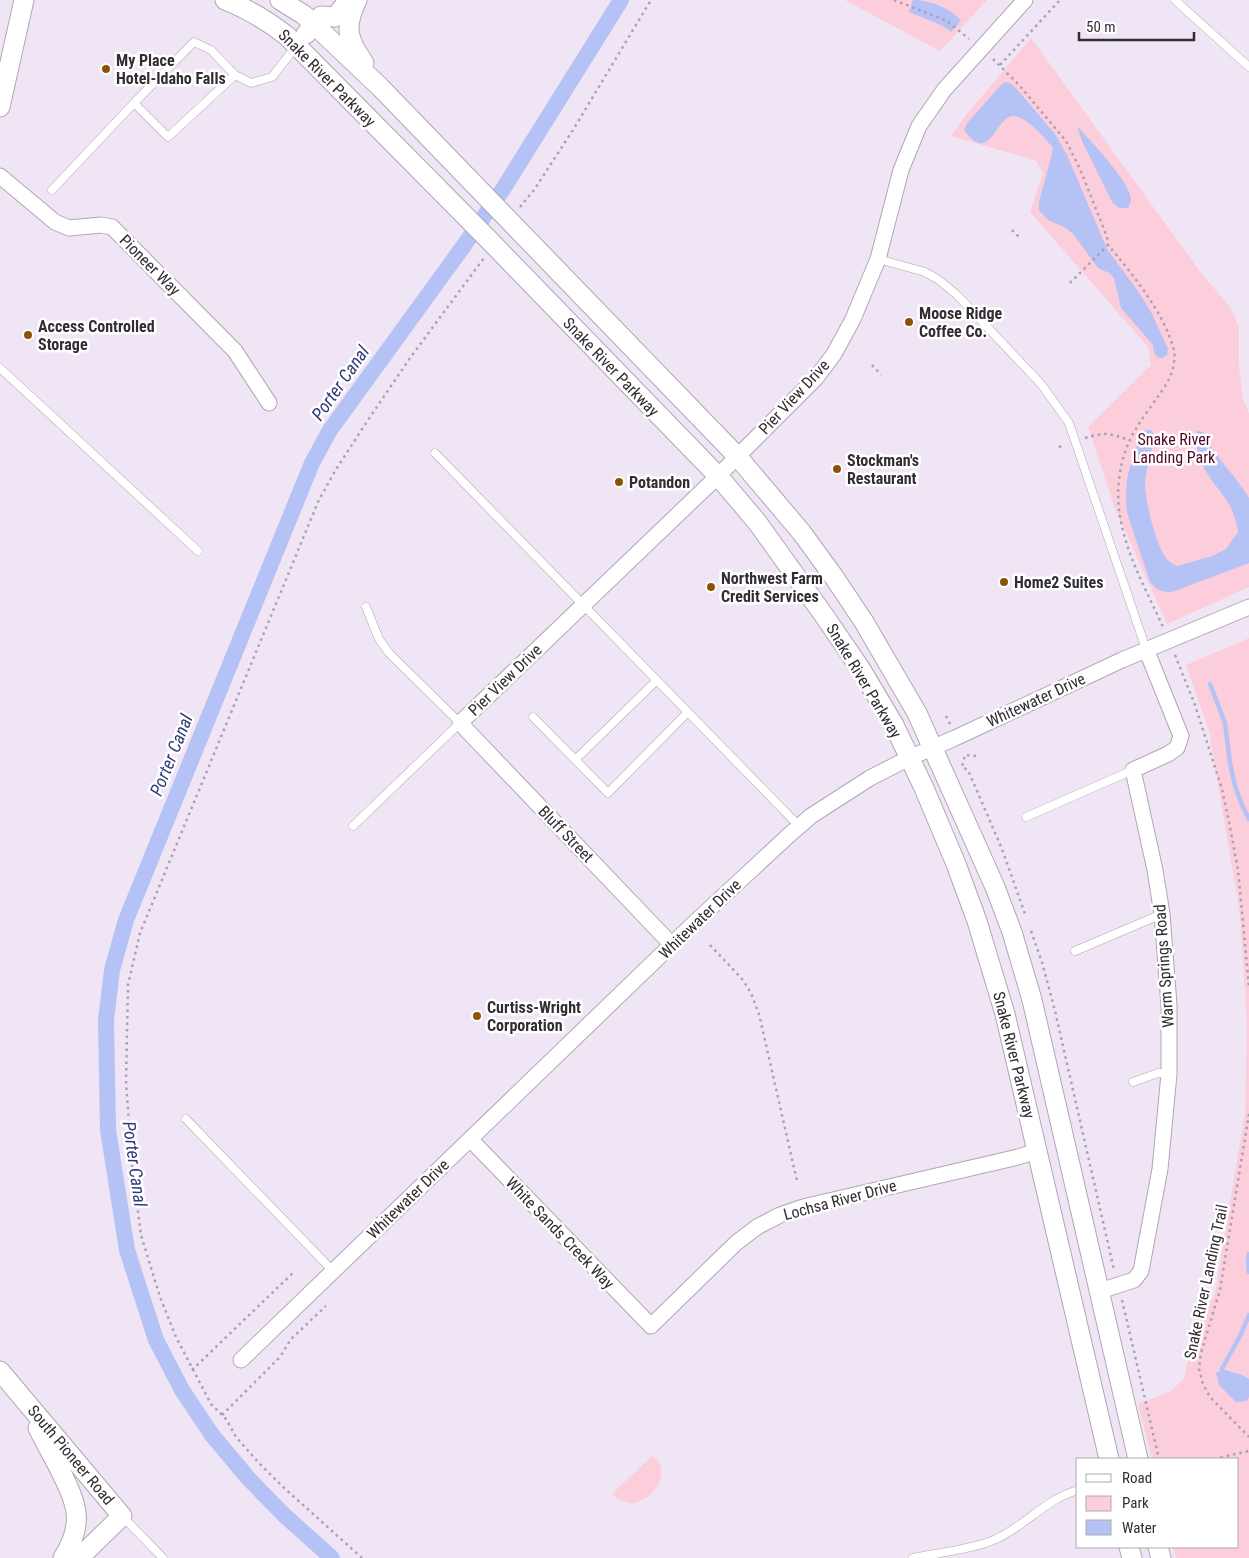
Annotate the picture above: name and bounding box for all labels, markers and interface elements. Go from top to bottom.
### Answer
scale bar [1079,10,1194,42]
text: 50 m [1086,18,1116,36]
street label: Snake River Parkway [274,25,380,131]
place label: My Place Hotel-Idaho Falls [116,51,226,88]
marker: My Place Hotel-Idaho Falls [100,63,112,75]
street label: Pioneer Way [116,231,185,300]
place label: Moose Ridge Coffee Co. [919,304,1003,341]
street label: Snake River Parkway [559,314,663,421]
marker: Moose Ridge Coffee Co. [903,316,915,328]
place label: Access Controlled Storage [38,317,155,354]
marker: Access Controlled Storage [22,329,34,341]
water label: Porter Canal [307,341,374,424]
street label: Pier View Drive [755,356,833,438]
park label: Snake River Landing Park [1133,430,1216,467]
place label: Stockman's Restaurant [847,451,919,488]
marker: Stockman's Restaurant [831,463,843,475]
place label: Potandon [629,473,690,492]
marker: Potandon [613,476,625,488]
place label: Northwest Farm Credit Services [721,569,823,606]
place label: Home2 Suites [1014,573,1103,592]
marker: Home2 Suites [998,576,1010,588]
marker: Northwest Farm Credit Services [705,581,717,593]
street label: Snake River Parkway [822,620,906,742]
street label: Pier View Drive [464,640,546,720]
street label: Whitewater Drive [984,669,1088,731]
water label: Porter Canal [145,710,197,799]
street label: Bluff Street [534,802,598,866]
street label: Whitewater Drive [655,875,745,963]
street label: Warm Springs Road [1150,904,1178,1028]
street label: Snake River Parkway [989,990,1039,1121]
place label: Curtiss-Wright Corporation [487,998,581,1035]
marker: Curtiss-Wright Corporation [471,1010,483,1022]
water label: Porter Canal [119,1120,152,1209]
street label: Whitewater Drive [363,1155,453,1243]
street label: White Sands Creek Way [502,1173,618,1293]
street label: Lochsa River Drive [781,1176,899,1224]
street label: Snake River Landing Trail [1180,1203,1232,1361]
street label: South Pioneer Road [24,1401,118,1509]
legend [1076,1458,1239,1548]
text: Road [1122,1469,1152,1487]
text: Park [1122,1494,1149,1512]
text: Water [1122,1519,1157,1537]

